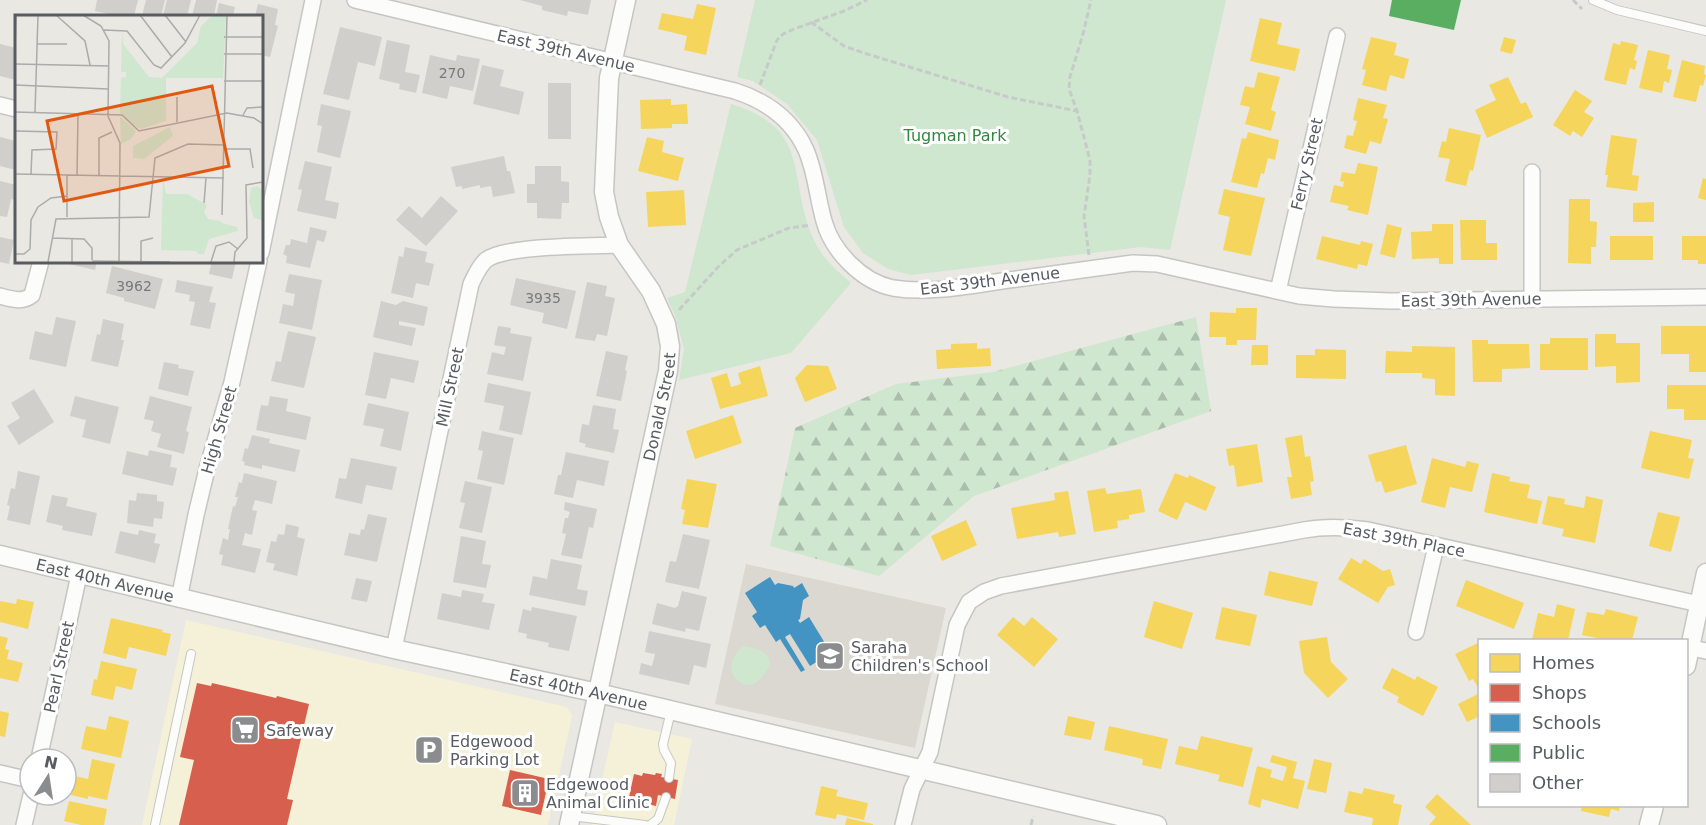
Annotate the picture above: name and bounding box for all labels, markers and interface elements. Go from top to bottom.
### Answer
inset map [15,15,262,262]
street label: East 39th Avenue [495,26,637,76]
house number: 270 [439,65,465,81]
street label: Ferry Street [1287,116,1327,212]
park label: Tugman Park [903,126,1007,145]
street label: East 39th Avenue [919,263,1061,299]
house number: 3962 [116,278,152,294]
street label: East 39th Avenue [1400,289,1542,311]
house number: 3935 [525,290,561,306]
street label: Mill Street [432,345,468,429]
street label: Donald Street [639,352,679,463]
street label: High Street [197,384,241,476]
street label: East 39th Place [1341,519,1467,561]
street label: East 40th Avenue [34,554,176,606]
street label: Pearl Street [40,619,78,715]
place label: Saraha Children's School [851,638,989,675]
legend [1478,639,1688,807]
school or university icon: Saraha Children's School [814,640,846,672]
text: Homes [1532,652,1595,673]
street label: East 40th Avenue [508,665,650,714]
text: Shops [1532,682,1587,703]
text: Schools [1532,712,1601,733]
supermarket icon: Safeway [229,714,261,746]
place label: Safeway [266,721,334,740]
place label: Edgewood Parking Lot [450,732,539,769]
parking icon: Edgewood Parking Lot [413,734,445,766]
text: Public [1532,742,1585,763]
north arrow [18,747,78,807]
text: N [42,752,60,774]
text: Other [1532,772,1584,793]
place label: Edgewood Animal Clinic [546,775,650,812]
building icon: Edgewood Animal Clinic [509,777,541,809]

